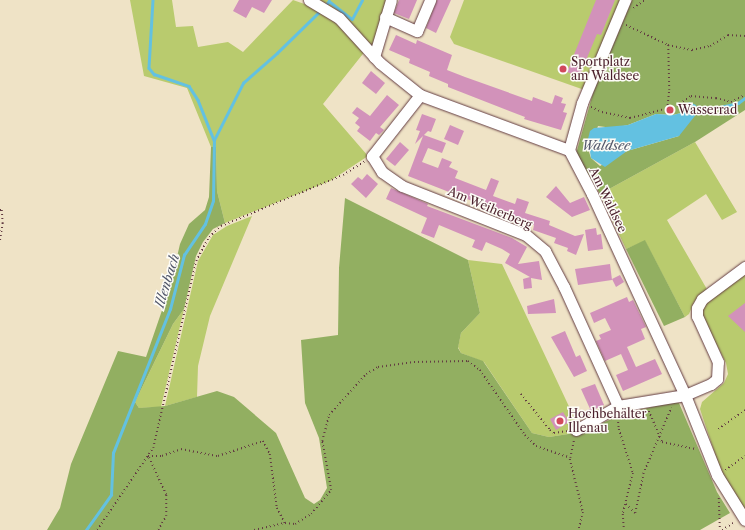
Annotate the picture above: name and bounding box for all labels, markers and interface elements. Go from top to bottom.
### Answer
place label: Sportplatz am Waldsee [571,55,640,83]
marker: Sportplatz am Waldsee [558,64,568,74]
place label: Wasserrad [678,103,737,117]
marker: Wasserrad [665,105,675,115]
water label: Waldsee [582,137,630,153]
street label: Am Waldsee [586,165,630,235]
street label: Am Weiherberg [446,184,534,232]
water label: Illenbach [151,252,183,310]
place label: Hochbehälter Illenau [568,407,647,435]
marker: Hochbehälter Illenau [555,416,565,426]

